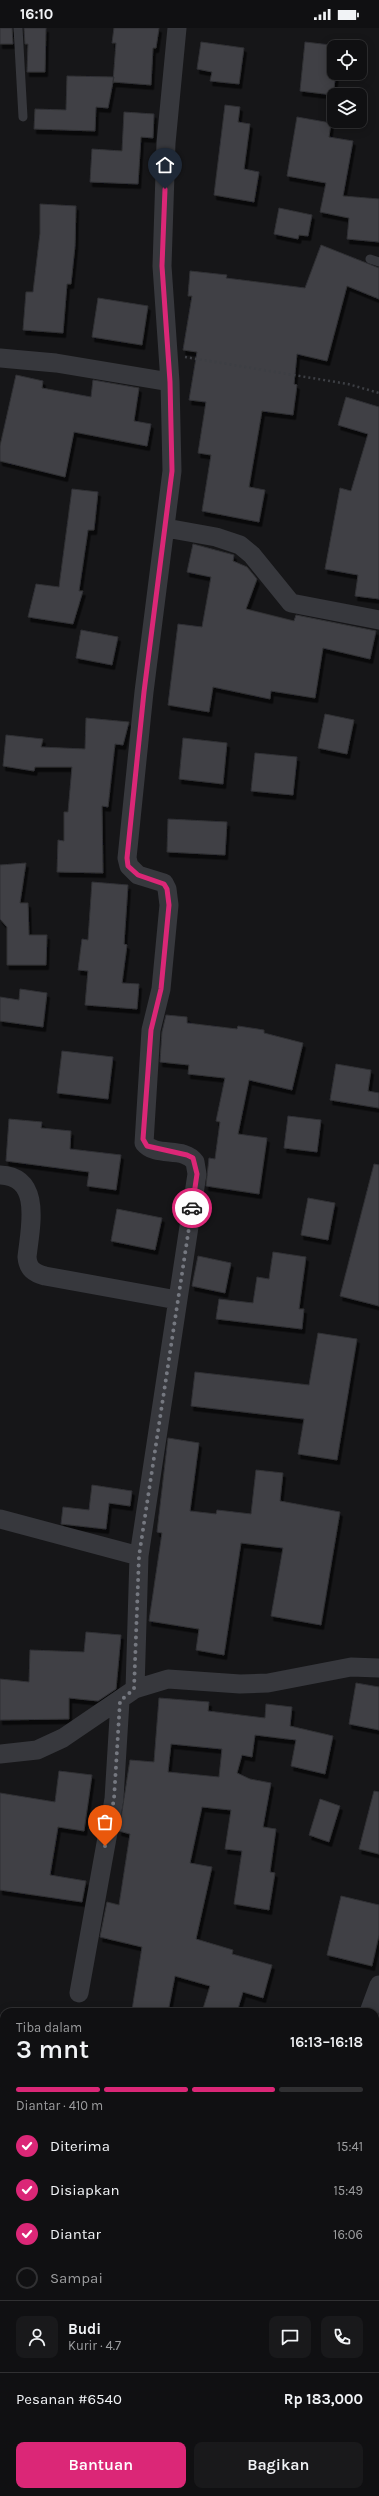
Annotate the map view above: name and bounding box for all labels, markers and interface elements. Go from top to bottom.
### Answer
text: 16:10 [20,5,53,23]
map controls [327,40,367,128]
button: locate [327,40,367,80]
button: layers [327,88,367,128]
pin [148,148,182,189]
icon: home [154,154,176,176]
courier [172,1188,212,1228]
icon: car [181,1197,203,1219]
pin [88,1805,122,1846]
icon: bag [94,1811,116,1833]
text: Tiba dalam [16,2020,82,2035]
text: 16:13–16:18 [290,2033,363,2051]
text: 3 mnt [16,2034,89,2065]
text: Diantar · 410 m [16,2098,103,2113]
icon: check [16,2135,38,2157]
text: Diterima [50,2137,110,2155]
text: 15:41 [337,2139,363,2154]
icon: check [16,2179,38,2201]
text: Disiapkan [50,2181,120,2199]
text: 15:49 [334,2183,363,2198]
icon: check [16,2223,38,2245]
text: Diantar [50,2225,101,2243]
text: 16:06 [333,2227,363,2242]
text: Sampai [50,2269,103,2287]
button: person [16,2316,58,2358]
button: chat [269,2316,311,2358]
button: phone [321,2316,363,2358]
text: Budi [68,2320,101,2338]
text: Kurir · 4.7 [68,2338,121,2353]
text: Pesanan #6540 [16,2390,122,2408]
text: Rp 183,000 [284,2390,363,2408]
button: Bantuan [16,2442,186,2488]
button: Bagikan [194,2442,363,2488]

